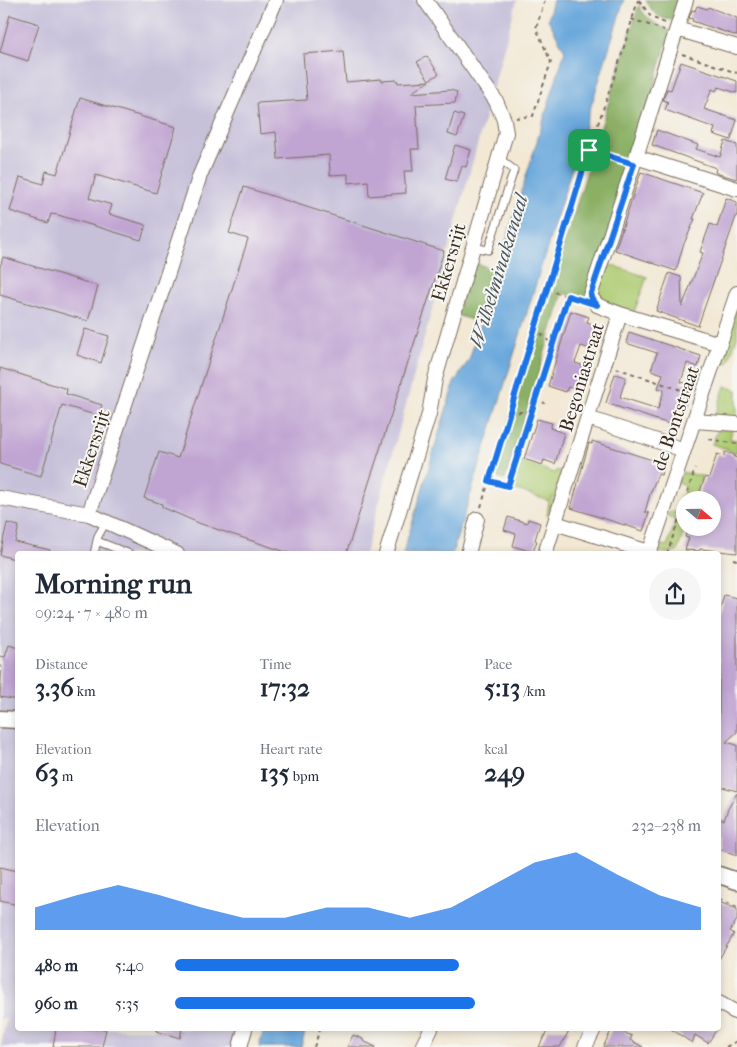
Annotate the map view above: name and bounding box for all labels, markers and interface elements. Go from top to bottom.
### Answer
pin [568,129,610,171]
icon: arrive [575,136,603,164]
water label: Wilhelminakanaal [464,190,533,350]
street label: Ekkersrijt [427,220,471,304]
street label: Begoniastraat [555,320,609,435]
street label: de Bontstraat [648,363,704,474]
street label: Ekkersrijt [69,406,115,490]
north arrow [676,491,721,536]
map controls [676,491,721,536]
text: Morning run [35,567,192,600]
button: share [649,568,701,620]
text: 09:24 · 7 × 480 m [35,603,148,622]
text: Distance [35,656,88,673]
text: Time [260,656,291,673]
text: Pace [484,656,512,673]
text: 3.36 [35,673,74,702]
text: 17:32 [260,673,310,702]
text: 5:13 [484,673,520,702]
text: km [74,683,96,700]
text: /km [520,683,546,700]
text: Elevation [35,741,92,758]
text: Heart rate [260,741,322,758]
text: kcal [484,741,508,758]
text: 63 [35,758,59,787]
text: 135 [260,758,290,787]
text: 249 [484,758,525,787]
text: m [59,768,73,785]
text: bpm [290,768,319,785]
text: Elevation [35,816,100,835]
text: 232–238 m [631,816,701,835]
text: 480 m [35,956,78,975]
text: 5:40 [115,956,144,975]
text: 960 m [35,994,78,1013]
text: 5:35 [115,994,139,1013]

